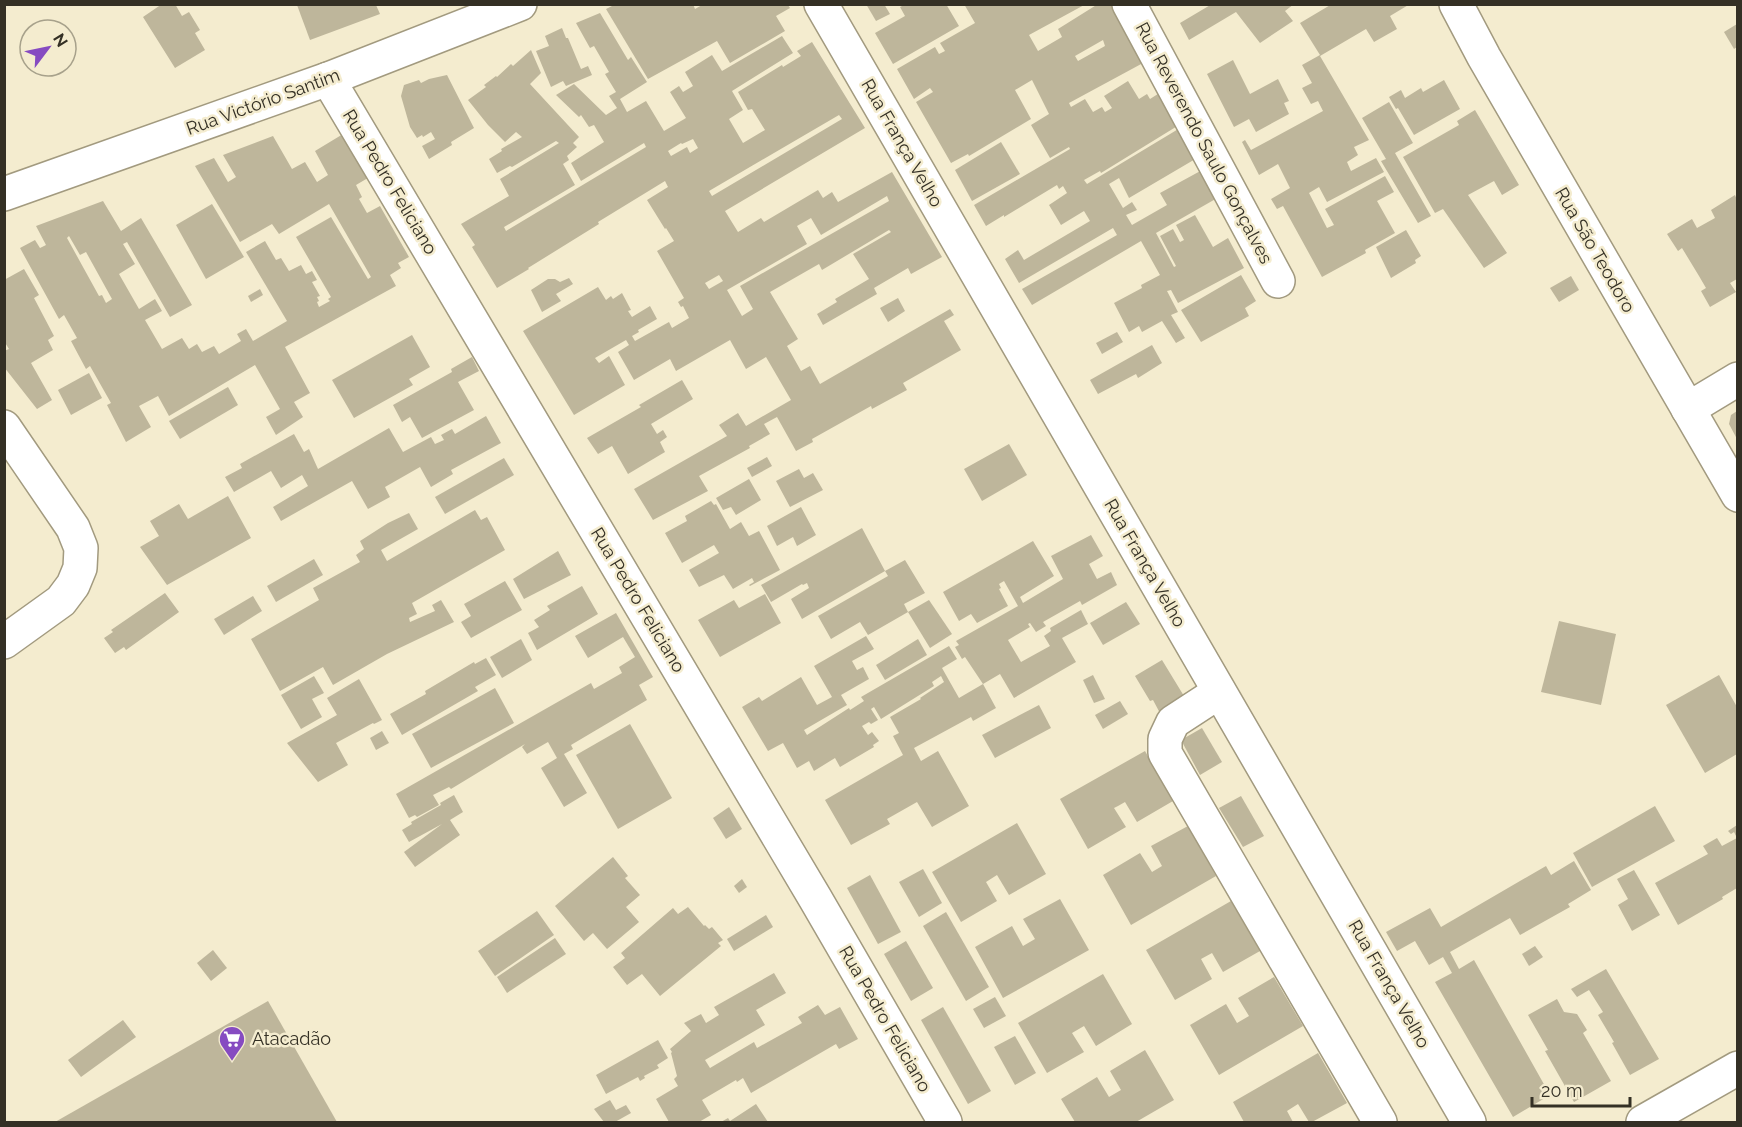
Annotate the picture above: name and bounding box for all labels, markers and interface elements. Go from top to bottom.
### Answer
north arrow [18,18,78,78]
street label: Rua Reverendo Saulo Gonçalves [1132,18,1277,267]
text: N [49,30,72,51]
street label: Rua Victório Santim [183,64,342,139]
street label: Rua França Velho [857,75,948,211]
street label: Rua Pedro Feliciano [339,106,442,258]
street label: Rua São Teodoro [1551,183,1640,316]
street label: Rua França Velho [1100,495,1191,631]
street label: Rua Pedro Feliciano [587,524,690,676]
street label: Rua França Velho [1344,916,1435,1052]
street label: Rua Pedro Feliciano [835,942,936,1096]
supermarket icon: Atacadão [217,1024,247,1062]
place label: Atacadão [252,1028,331,1049]
scale bar [1532,1070,1630,1108]
text: 20 m [1541,1080,1583,1101]

